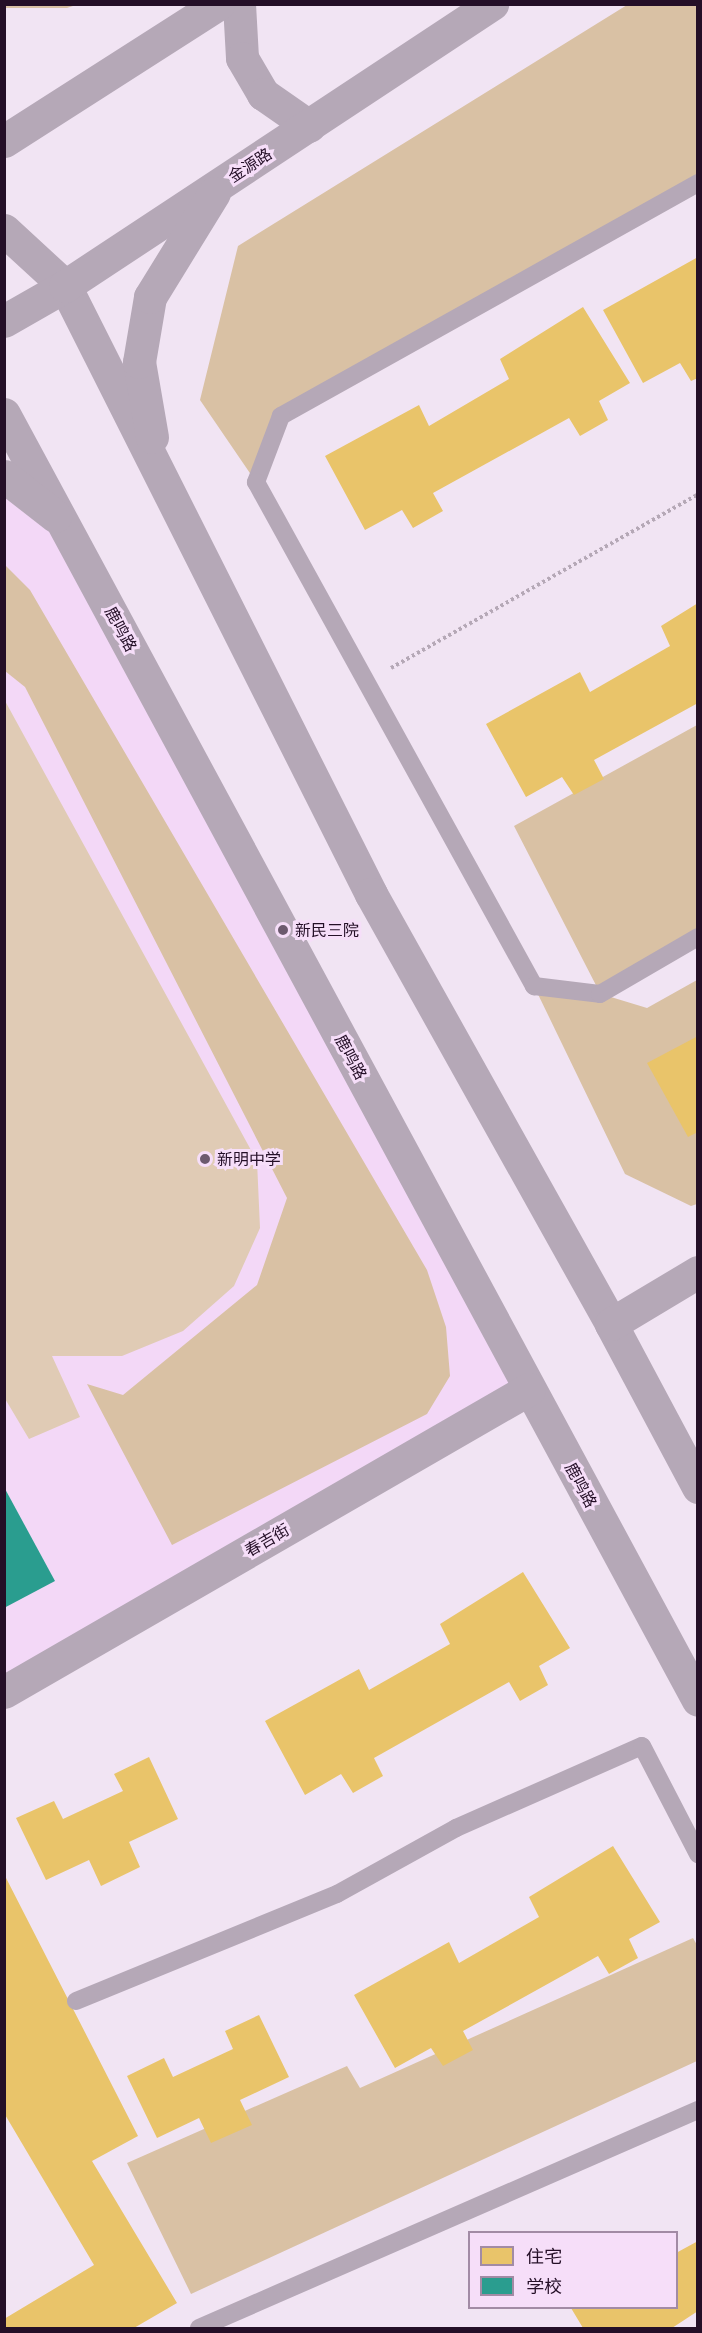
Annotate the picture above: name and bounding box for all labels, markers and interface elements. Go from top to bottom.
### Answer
street label: 金源路 [225,144,275,186]
street label: 鹿鸣路 [101,603,141,655]
place label: 新民三院 [295,920,359,940]
marker: 新民三院 [276,923,290,937]
street label: 鹿鸣路 [331,1031,371,1083]
place label: 新明中学 [217,1149,281,1169]
marker: 新明中学 [198,1152,212,1166]
street label: 鹿鸣路 [561,1459,601,1511]
street label: 春吉街 [241,1520,293,1560]
legend [468,2231,678,2309]
text: 住宅 [526,2243,562,2270]
text: 学校 [526,2273,562,2300]

